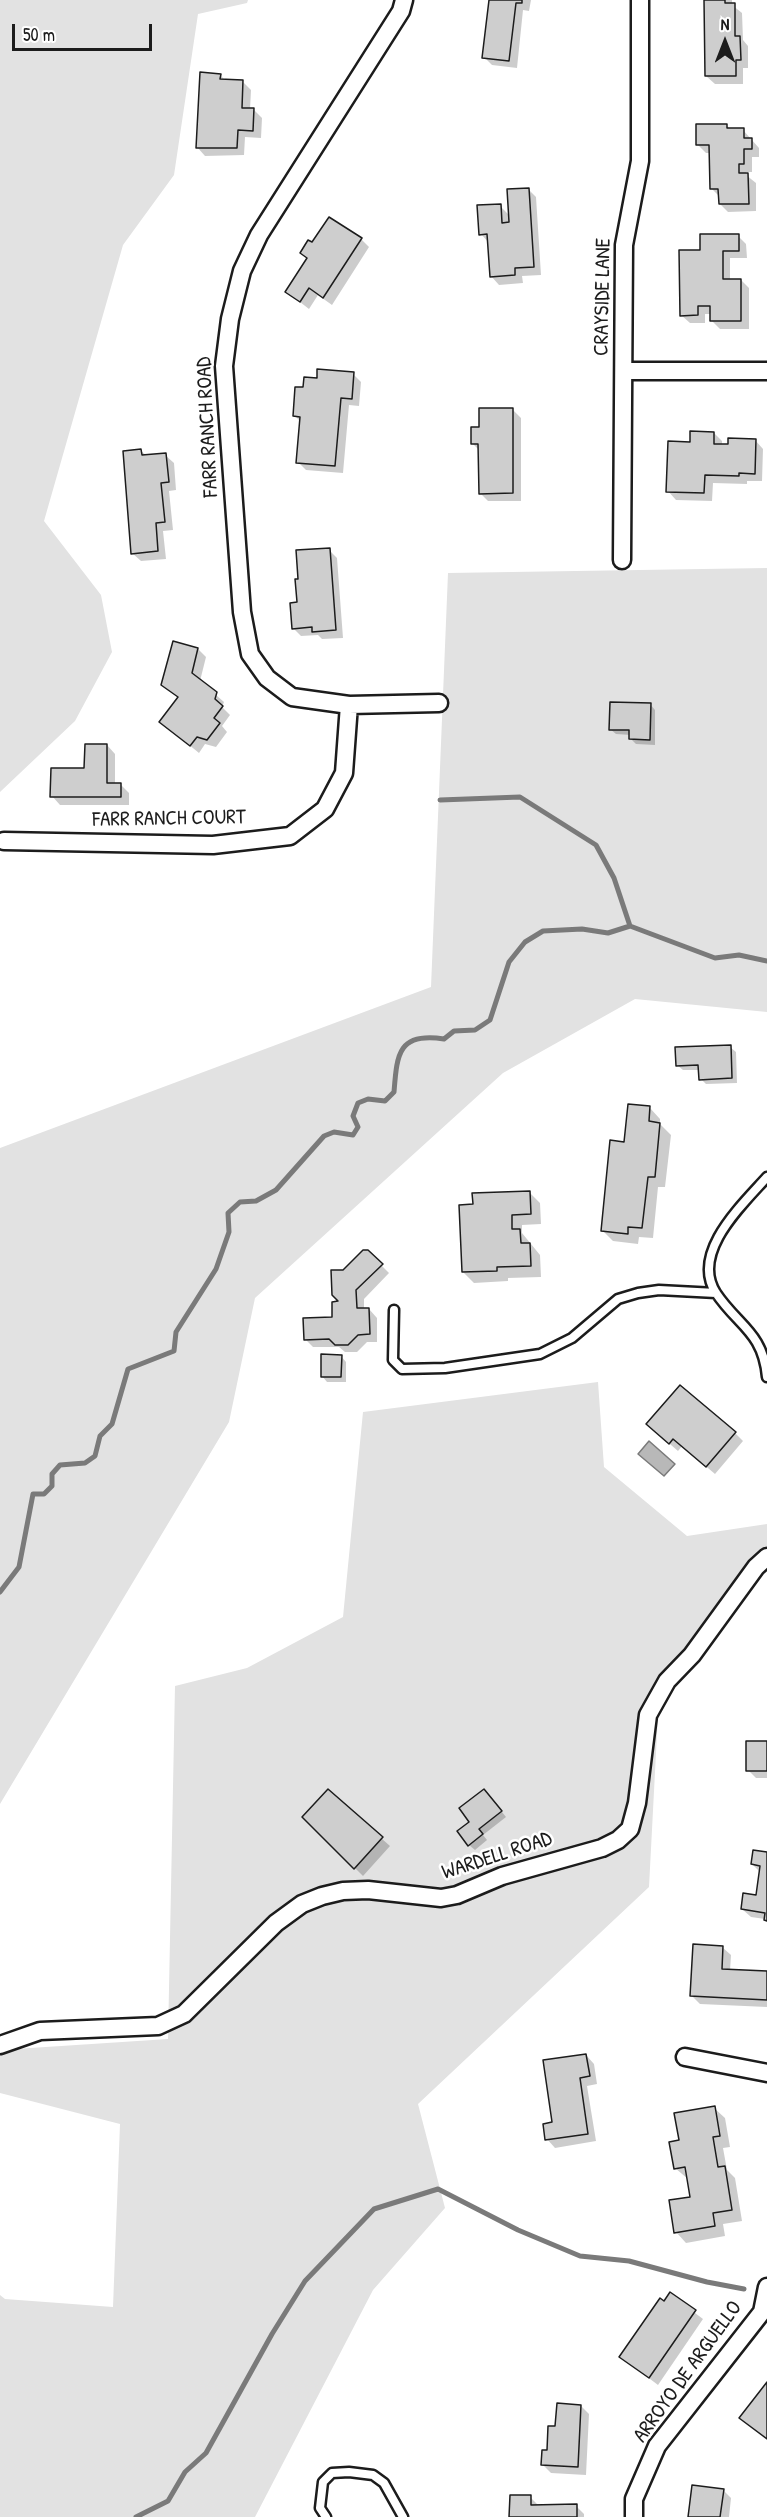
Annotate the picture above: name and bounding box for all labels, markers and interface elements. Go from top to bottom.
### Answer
scale bar [15,12,154,50]
north arrow [695,12,755,72]
text: N [721,13,729,35]
text: 50 m [23,22,55,47]
street label: CRAYSIDE LANE [589,238,617,356]
street label: FARR RANCH ROAD [192,356,224,498]
street label: FARR RANCH COURT [92,805,246,833]
street label: WARDELL ROAD [439,1826,555,1886]
street label: ARROYO DE ARGUELLO [628,2296,748,2448]

